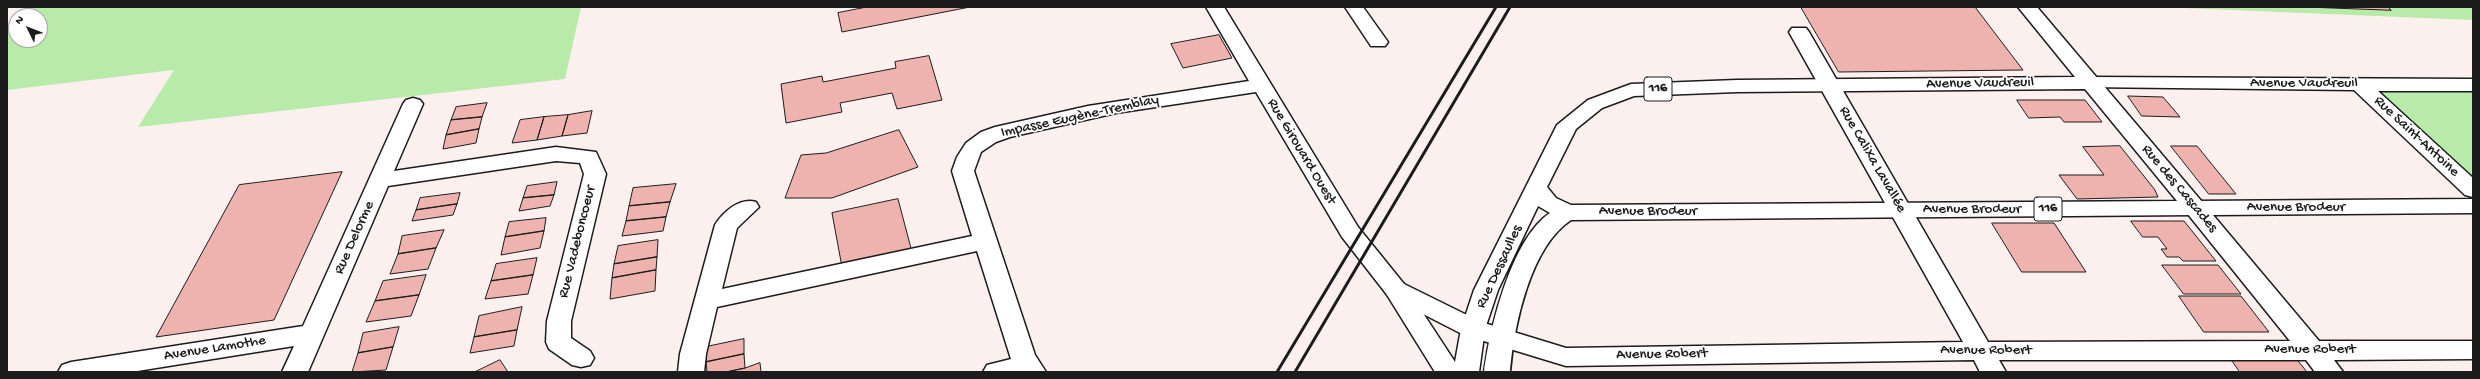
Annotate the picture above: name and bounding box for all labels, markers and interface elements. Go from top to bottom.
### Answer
north arrow [8,8,48,48]
text: N [13,14,27,27]
street label: Avenue Vaudreuil [1926,74,2034,94]
street label: Avenue Vaudreuil [2250,75,2358,93]
road number: 116 [1644,77,1672,101]
street label: Impasse Eugène-Tremblay [999,91,1161,143]
street label: Rue Saint-Antoine [2369,93,2463,181]
street label: Rue Girouard Ouest [1262,96,1340,208]
street label: Rue Calixa Lavallée [1834,104,1910,216]
street label: Rue des Cascades [2137,141,2221,237]
street label: Rue Vadeboncoeur [555,184,601,300]
road number: 116 [2034,197,2062,221]
street label: Rue Delorme [331,198,379,278]
street label: Avenue Brodeur [2247,199,2345,217]
street label: Avenue Brodeur [1923,201,2021,219]
street label: Avenue Brodeur [1599,203,1697,221]
street label: Rue Dessaulles [1473,222,1527,312]
street label: Avenue Lamothe [163,332,267,366]
street label: Avenue Robert [2264,341,2356,359]
street label: Avenue Robert [1940,342,2032,360]
street label: Avenue Robert [1616,345,1708,365]

